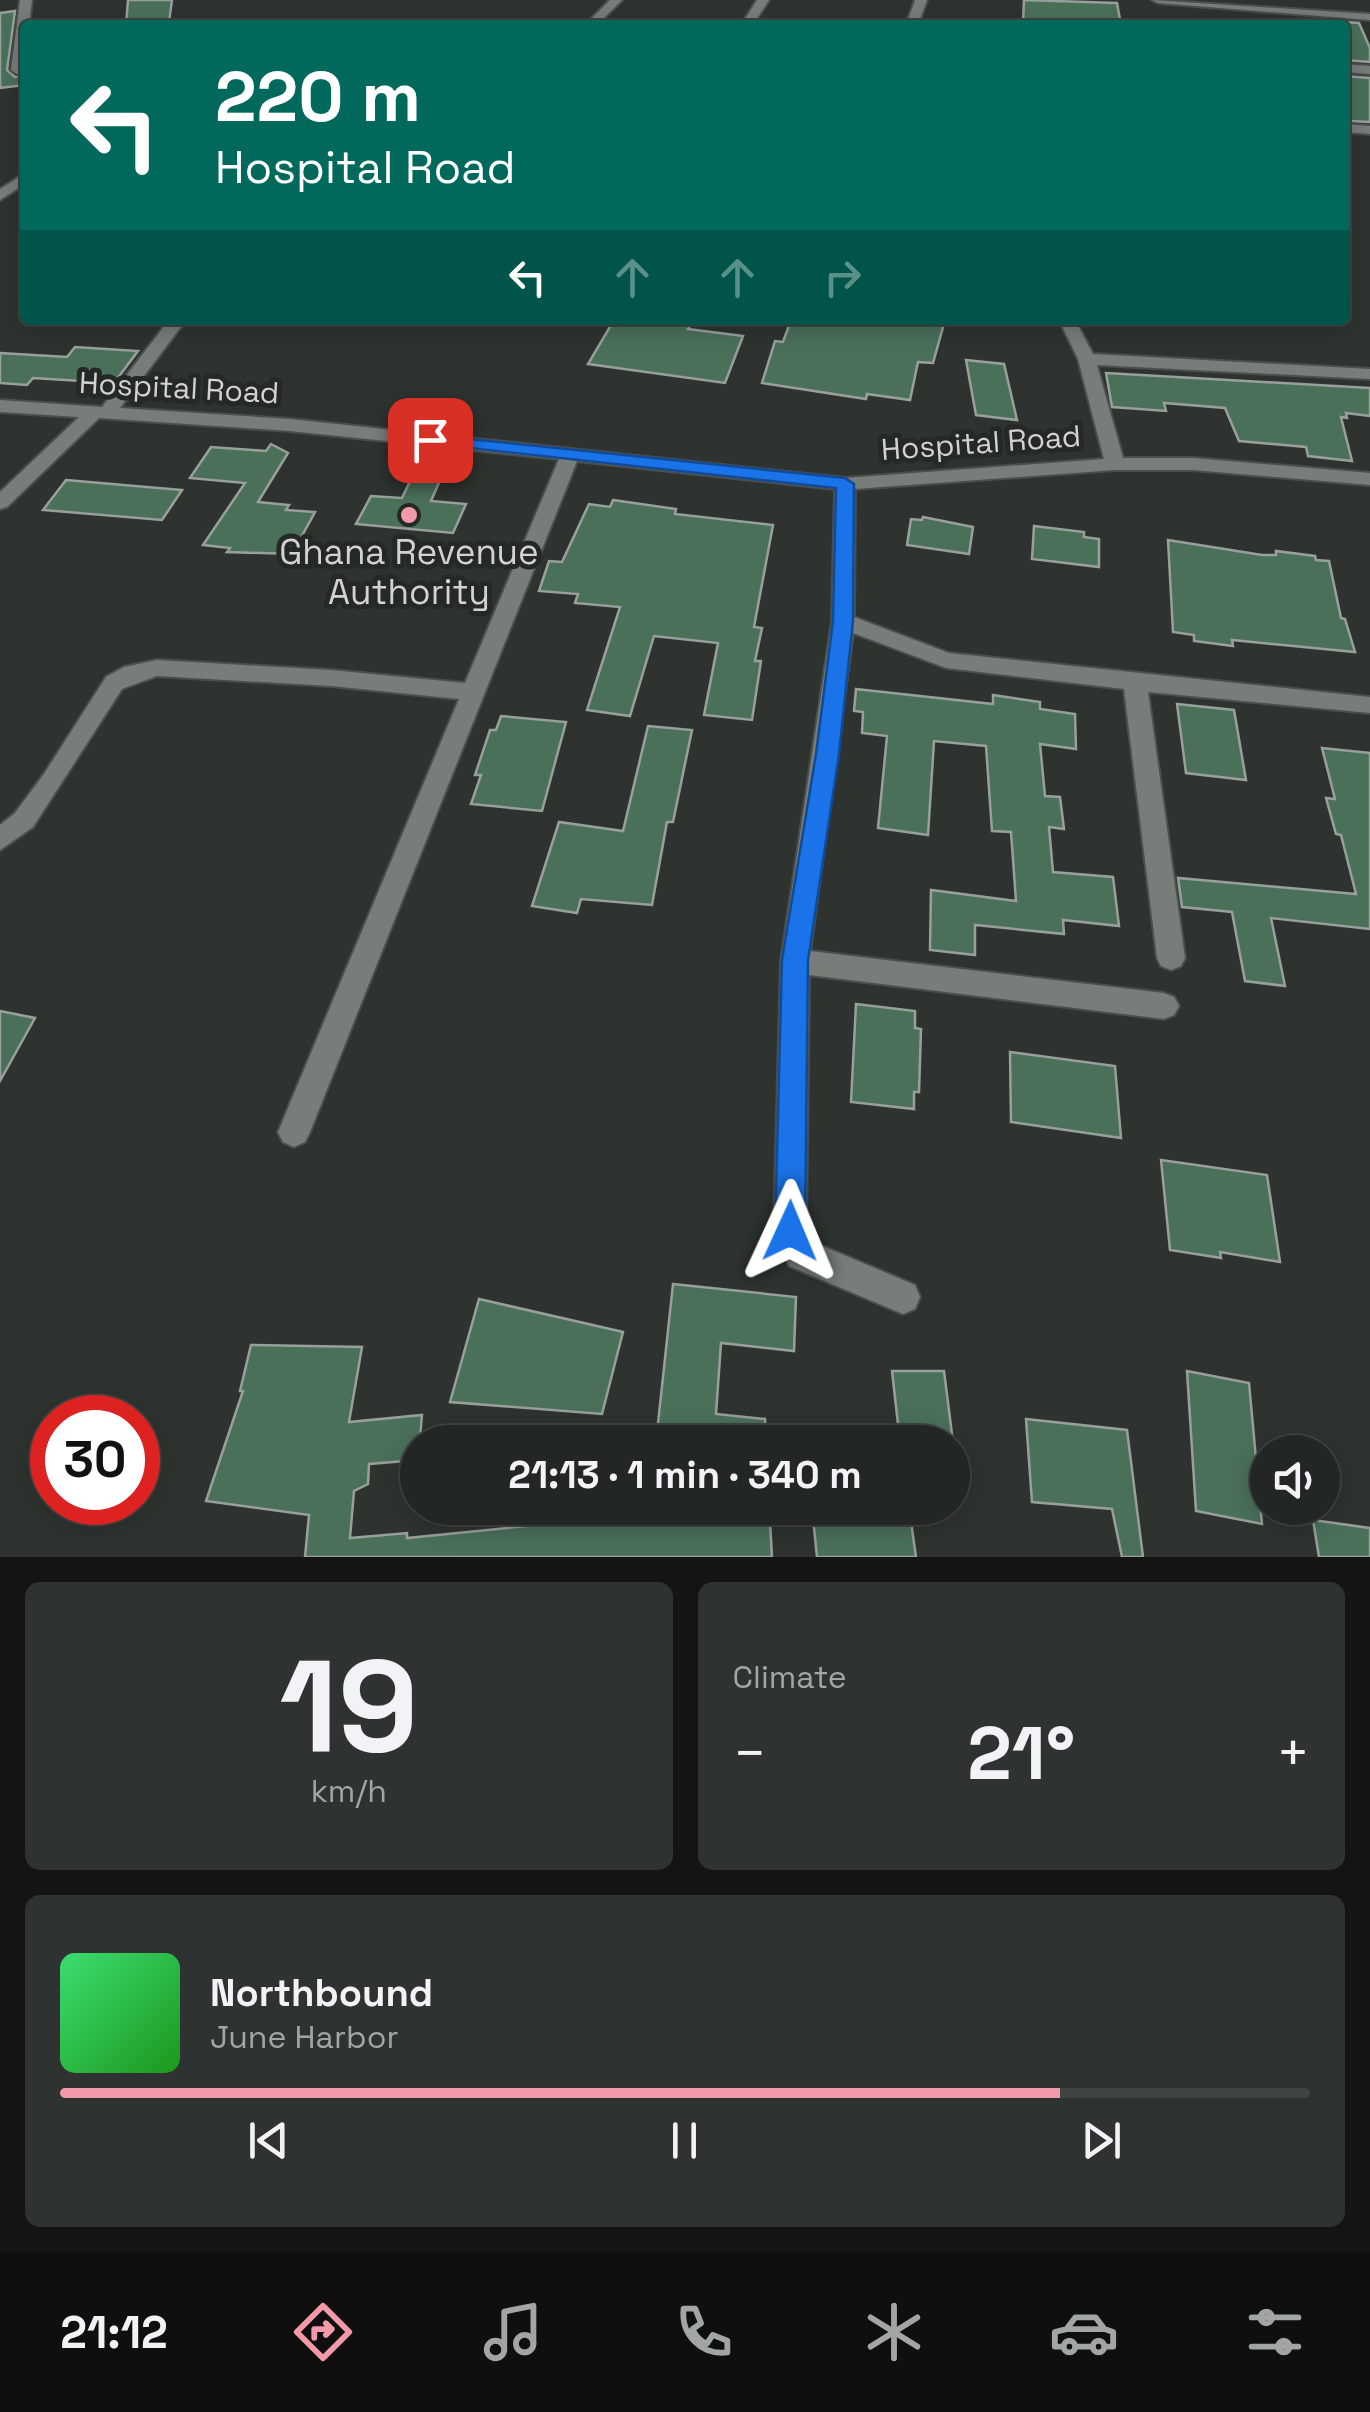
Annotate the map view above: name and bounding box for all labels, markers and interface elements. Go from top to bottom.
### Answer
text: 220 m [215,52,421,141]
icon: left [50,60,180,190]
text: Hospital Road [215,139,516,196]
icon: left [500,250,555,305]
icon: ahead [605,250,660,305]
icon: ahead [710,250,765,305]
icon: right [815,250,870,305]
street label: Hospital Road [78,363,280,412]
pin [388,398,473,483]
icon: arrive [403,413,458,468]
street label: Hospital Road [880,416,1082,469]
marker: Ghana Revenue Authority [398,504,420,526]
place label: Ghana Revenue Authority [279,530,539,614]
position arrow [738,1179,842,1283]
speed limit sign: 30 [30,1395,160,1525]
map controls [1250,1435,1340,1525]
button: sound [1250,1435,1340,1525]
text: 21:13 · 1 min · 340 m [508,1451,862,1499]
text: 19 [279,1623,418,1789]
text: Climate [733,1657,847,1697]
text: 21° [967,1705,1075,1801]
text: − [733,1718,767,1788]
text: + [1276,1718,1310,1788]
text: km/h [311,1771,387,1811]
text: Northbound [210,1969,433,2017]
text: June Harbor [210,2017,398,2057]
icon: previous [241,2113,296,2168]
icon: pause [657,2113,712,2168]
icon: next [1074,2113,1129,2168]
icon: directions [288,2297,358,2367]
icon: music [478,2297,548,2367]
icon: phone [669,2297,739,2367]
icon: climate [859,2297,929,2367]
icon: car [1049,2297,1119,2367]
icon: filters [1240,2297,1310,2367]
text: 21:12 [60,2304,168,2361]

